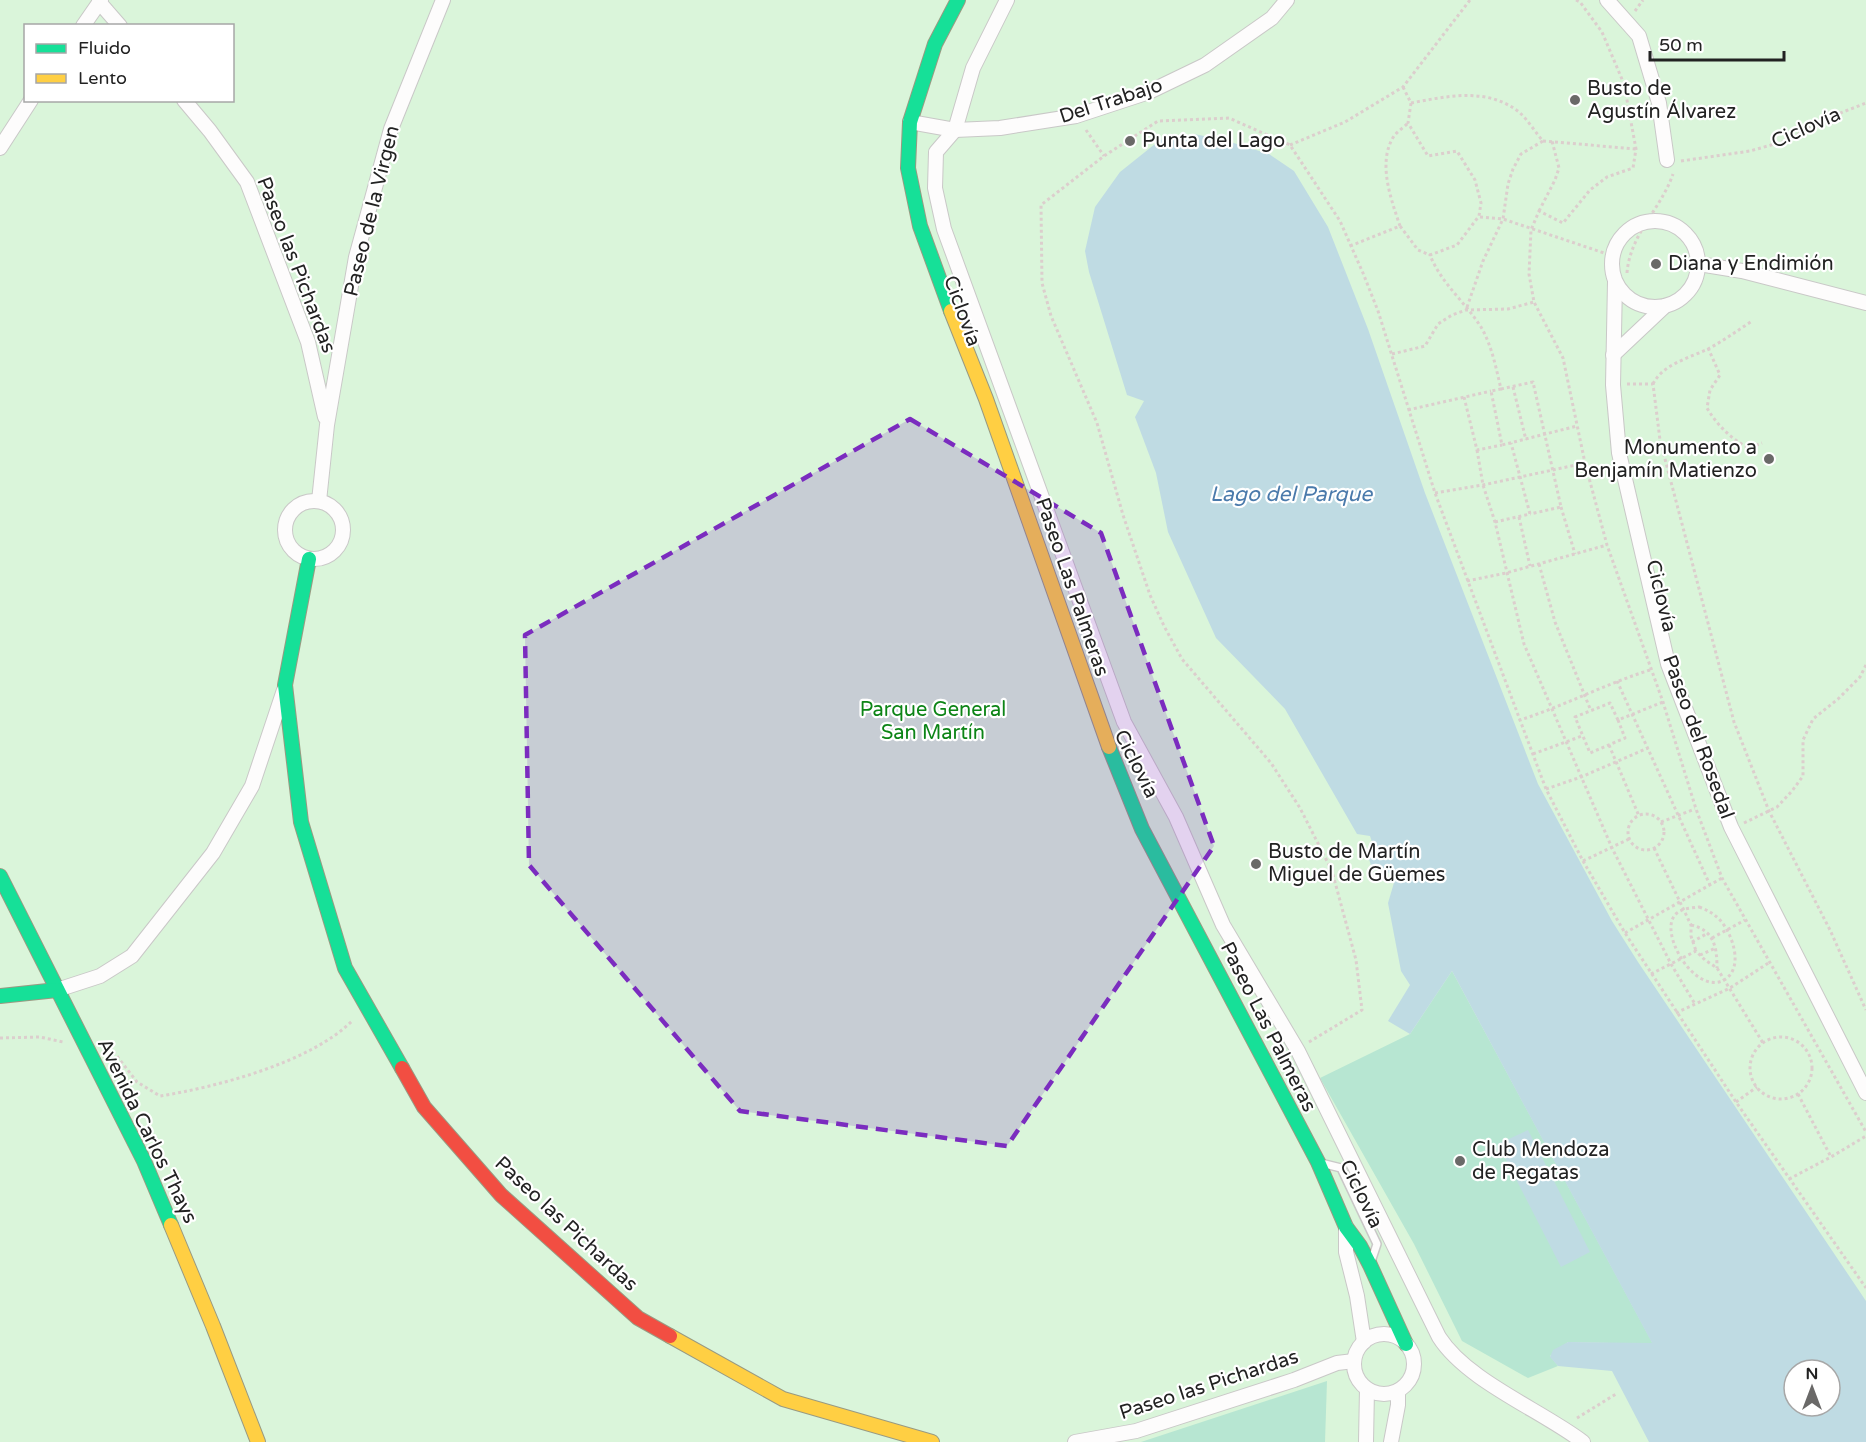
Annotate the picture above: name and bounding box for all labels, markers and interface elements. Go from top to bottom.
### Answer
legend [24,24,234,102]
scale bar [1650,24,1784,62]
text: 50 m [1659,34,1703,56]
text: Fluido [78,37,131,59]
text: Lento [78,67,127,89]
street label: Del Trabajo [1056,73,1166,129]
place label: Busto de Agustín Álvarez [1587,77,1736,124]
marker: Busto de Agustín Álvarez [1568,93,1582,107]
street label: Ciclovía [1768,102,1844,154]
street label: Paseo de la Virgen [339,123,405,299]
place label: Punta del Lago [1142,129,1285,153]
marker: Punta del Lago [1123,134,1137,148]
street label: Paseo las Pichardas [251,174,341,356]
place label: Diana y Endimión [1668,252,1834,276]
marker: Diana y Endimión [1649,257,1663,271]
street label: Ciclovía [938,272,986,350]
place label: Monumento a Benjamín Matienzo [1574,436,1757,483]
marker: Monumento a Benjamín Matienzo [1762,452,1776,466]
water label: Lago del Parque [1210,482,1373,507]
street label: Paseo Las Palmeras [1030,495,1114,679]
street label: Ciclovía [1640,557,1682,635]
street label: Paseo del Rosedal [1657,652,1739,822]
park label: Parque General San Martín [860,698,1006,745]
street label: Ciclovía [1109,726,1163,802]
place label: Busto de Martín Miguel de Güemes [1268,840,1445,887]
marker: Busto de Martín Miguel de Güemes [1249,857,1263,871]
street label: Paseo Las Palmeras [1215,938,1321,1116]
street label: Avenida Carlos Thays [92,1035,202,1227]
place label: Club Mendoza de Regatas [1472,1138,1609,1185]
street label: Paseo las Pichardas [490,1152,642,1296]
marker: Club Mendoza de Regatas [1453,1154,1467,1168]
street label: Ciclovía [1334,1156,1388,1232]
street label: Paseo las Pichardas [1117,1345,1301,1425]
north arrow [1782,1358,1842,1418]
text: N [1806,1364,1818,1384]

